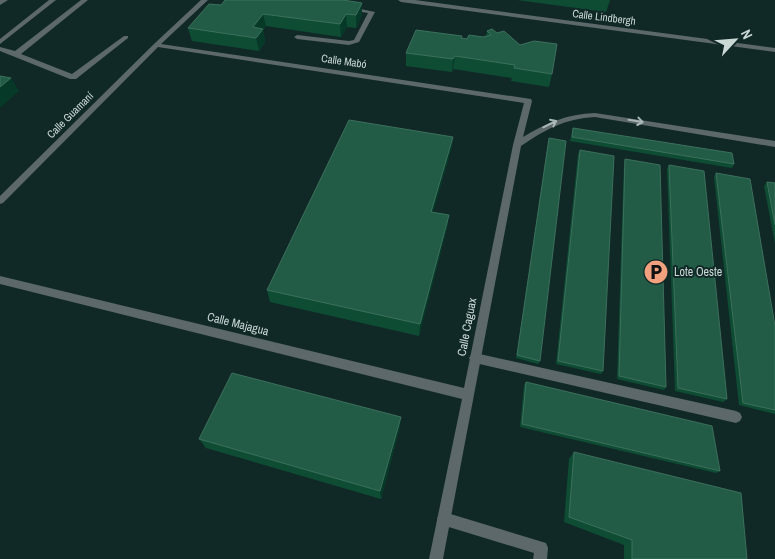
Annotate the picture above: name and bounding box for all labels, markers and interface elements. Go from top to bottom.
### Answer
street label: Calle Lindbergh [572,6,636,28]
north arrow [710,15,760,65]
text: N [737,27,757,42]
street label: Calle Mabó [320,51,368,71]
street label: Calle Guamaní [44,88,97,141]
one-way arrow [627,117,643,127]
one-way arrow [542,119,557,128]
parking icon: Lote Oeste [643,259,669,285]
place label: Lote Oeste [674,264,722,280]
street label: Calle Caguax [454,296,481,358]
street label: Calle Majagua [206,309,271,339]

